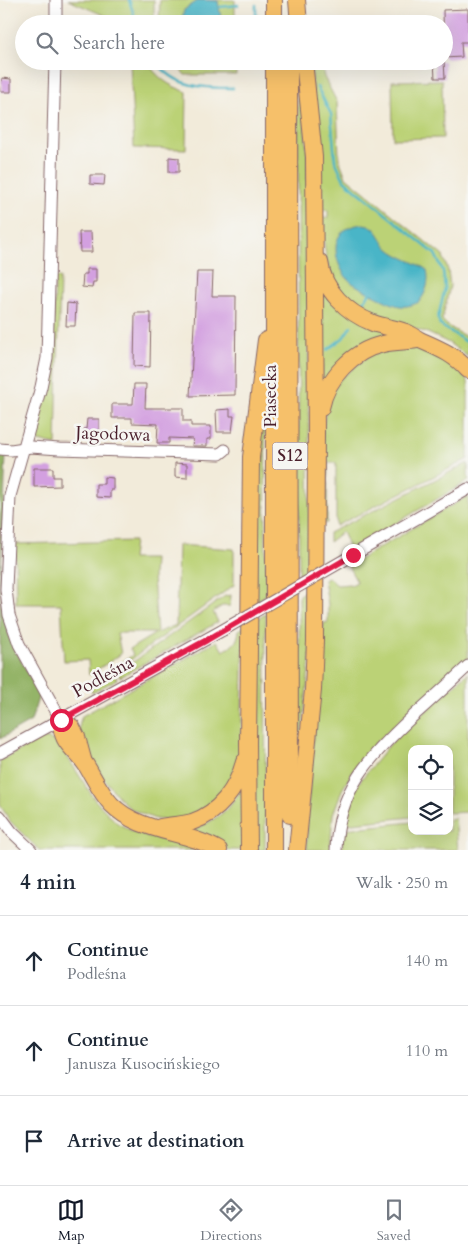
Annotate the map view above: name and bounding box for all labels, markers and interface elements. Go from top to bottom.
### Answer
search box [15,15,453,70]
icon: search [33,29,61,57]
text: Search here [73,30,165,56]
street label: Piasecka [258,364,283,428]
street label: Jagodowa [72,420,151,448]
road number: S12 [272,442,308,470]
route end [342,544,365,567]
street label: Podleśna [68,650,138,704]
route start [50,709,73,732]
map controls [408,745,453,835]
button: locate [408,745,453,790]
button: layers [408,790,453,835]
text: 4 min [20,868,76,897]
text: Walk · 250 m [356,872,448,894]
text: Continue [67,937,149,963]
icon: ahead [20,947,48,975]
text: 140 m [406,950,448,972]
text: Podleśna [67,963,126,985]
text: Continue [67,1027,149,1053]
icon: ahead [20,1037,48,1065]
text: 110 m [406,1040,448,1062]
text: Janusza Kusocińskiego [67,1053,220,1075]
icon: arrive [20,1127,48,1155]
text: Arrive at destination [67,1128,244,1154]
tab: Map [57,1196,85,1245]
tab: Directions [200,1196,262,1245]
tab: Saved [377,1196,411,1245]

